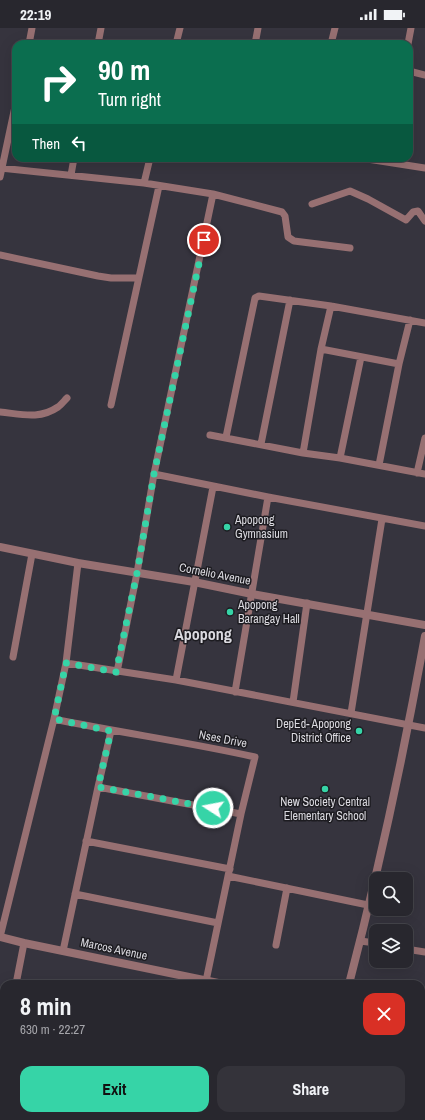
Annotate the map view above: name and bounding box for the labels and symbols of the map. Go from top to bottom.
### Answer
pin [187,223,221,257]
place label: Apopong Gymnasium [234,512,288,542]
marker: Apopong Gymnasium [222,522,232,532]
street label: Cornelio Avenue [178,559,252,589]
place label: Apopong Barangay Hall [237,597,300,627]
marker: Apopong Barangay Hall [225,607,235,617]
district label: Apopong [174,623,232,645]
place label: DepEd- Apopong District Office [276,716,352,746]
marker: DepEd- Apopong District Office [354,726,364,736]
street label: Nses Drive [198,727,248,751]
marker: New Society Central Elementary School [320,784,330,794]
position arrow [192,787,234,829]
place label: New Society Central Elementary School [280,794,370,824]
street label: Marcos Avenue [79,934,149,964]

